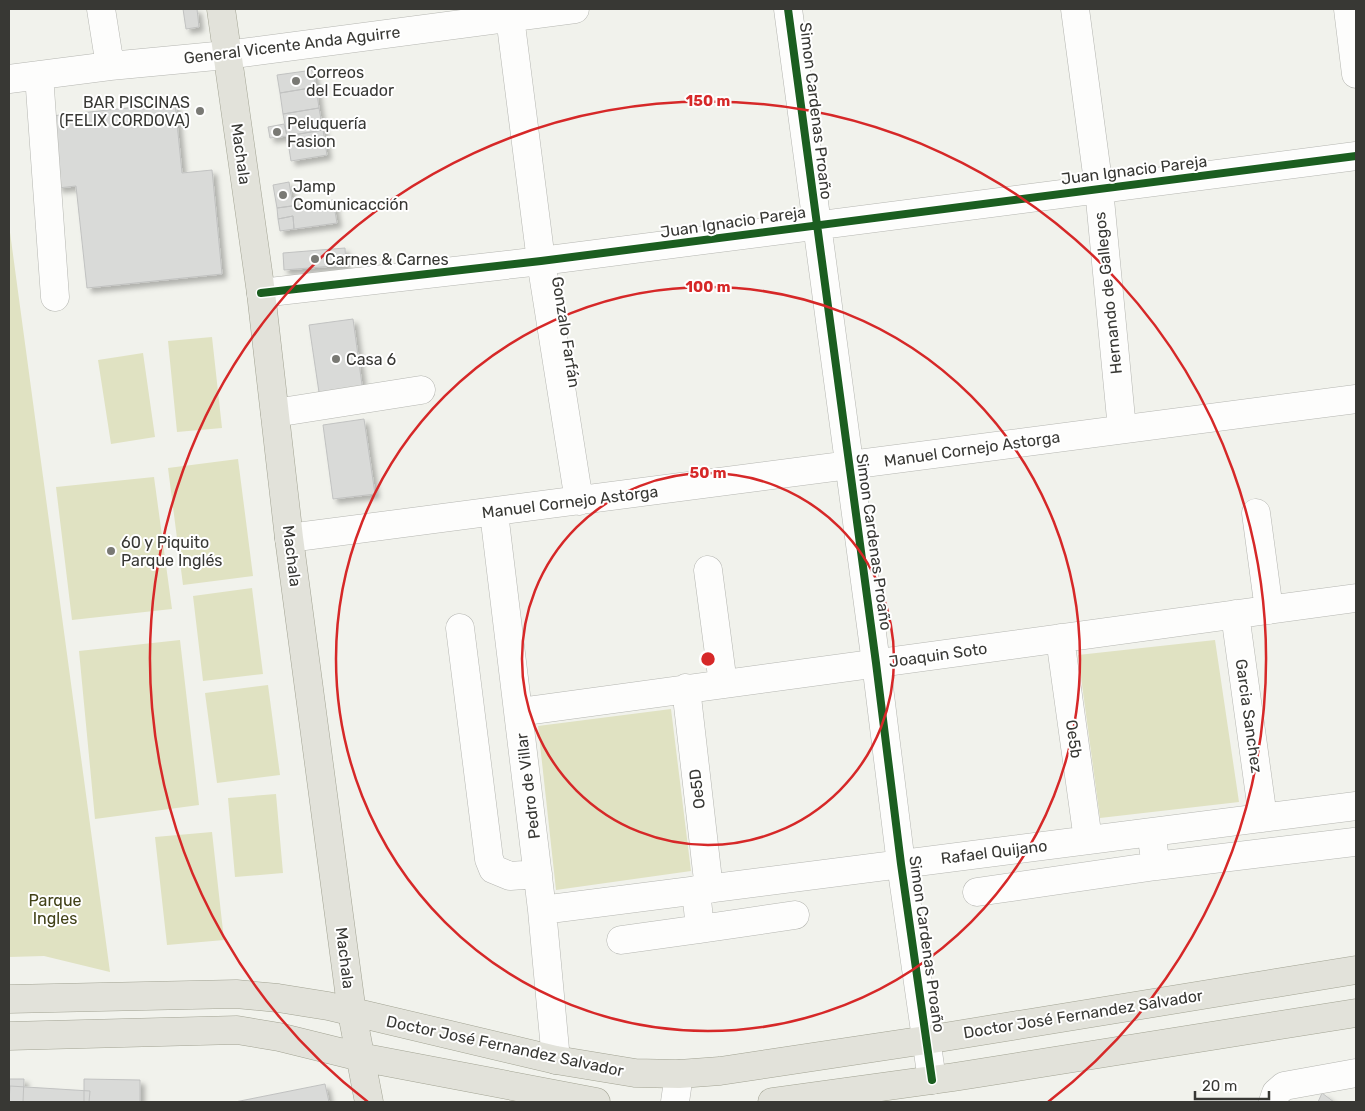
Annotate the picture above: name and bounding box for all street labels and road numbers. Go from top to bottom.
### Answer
street label: Simon Cardenas Proaño [796,21,836,201]
street label: General Vicente Anda Aguirre [183,22,401,68]
street label: Machala [227,122,255,186]
street label: Juan Ignacio Pareja [1060,152,1208,188]
street label: Juan Ignacio Pareja [659,202,807,242]
street label: Hernando de Gallegos [1090,211,1126,375]
street label: Gonzalo Farfán [548,275,584,389]
street label: Manuel Cornejo Astorga [883,427,1061,471]
street label: Simon Cardenas Proaño [852,452,896,632]
street label: Manuel Cornejo Astorga [481,482,659,522]
street label: Machala [279,524,305,588]
street label: Joaquin Soto [887,639,989,671]
street label: Garcia Sanchez [1232,658,1266,774]
street label: Oe5b [1062,718,1086,760]
street label: Pedro de Villar [512,732,544,840]
street label: Oe5D [685,768,709,810]
street label: Rafael Quijano [940,836,1048,868]
street label: Simon Cardenas Proaño [905,854,949,1034]
street label: Machala [332,926,358,990]
street label: Doctor José Fernandez Salvador [962,986,1204,1042]
street label: Doctor José Fernandez Salvador [385,1012,625,1080]

